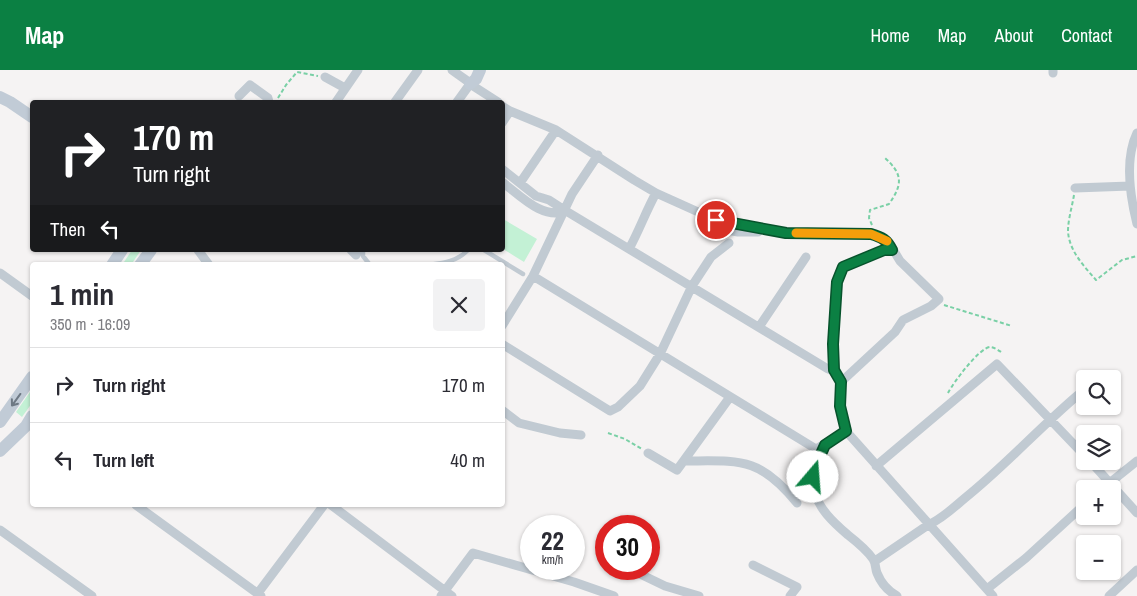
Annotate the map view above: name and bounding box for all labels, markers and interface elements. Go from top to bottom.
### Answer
text: Map [25,19,64,51]
text: Home [870,23,910,48]
text: Map [938,23,967,48]
text: About [995,23,1033,48]
text: Contact [1061,23,1112,48]
text: 170 m [133,114,214,161]
icon: right [50,120,115,185]
text: Turn right [133,159,210,189]
pin [695,199,737,241]
icon: arrive [702,206,730,234]
icon: left [96,215,124,243]
text: Then [50,216,86,242]
text: 1 min [50,274,114,314]
button: close [433,279,485,331]
text: 350 m · 16:09 [50,313,130,335]
map controls [1076,370,1121,580]
button: search [1076,370,1121,415]
icon: right [50,371,78,399]
text: Turn right [93,372,165,398]
text: 170 m [442,372,485,398]
one-way arrow [11,393,21,407]
button: layers [1076,425,1121,470]
icon: left [50,446,78,474]
text: Turn left [93,447,154,473]
text: 40 m [450,447,485,473]
position arrow [786,450,838,502]
button: + [1076,480,1121,525]
speed limit sign: 30 [595,515,660,580]
text: 22 [541,524,564,558]
button: − [1076,535,1121,580]
text: km/h [542,552,563,568]

